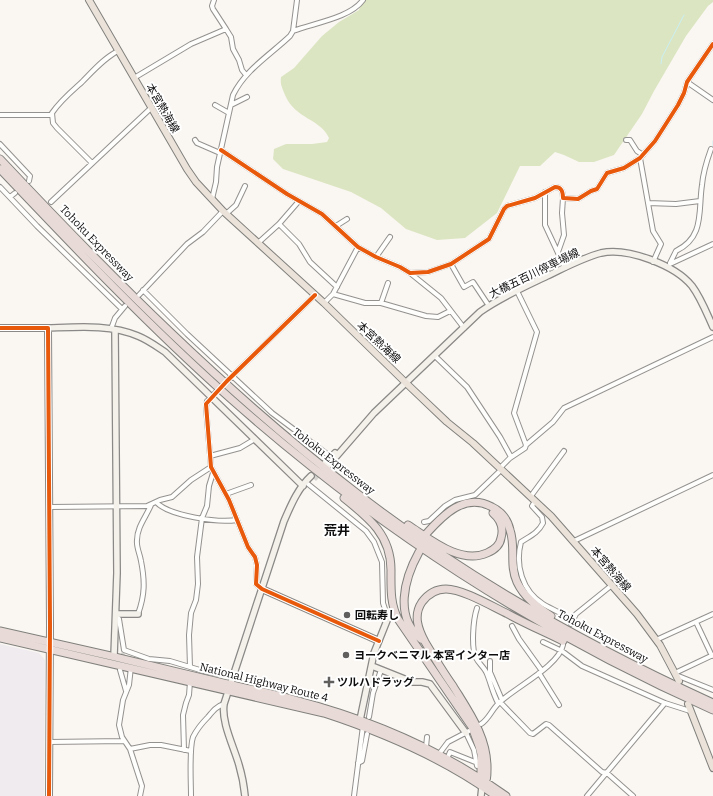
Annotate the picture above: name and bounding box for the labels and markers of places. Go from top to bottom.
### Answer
place label: 回転寿し [355,609,399,622]
marker: 回転寿し [342,610,352,620]
place label: ヨークベニマル 本宮インター店 [354,649,510,662]
marker: ヨークベニマル 本宮インター店 [341,650,351,660]
place label: ツルハドラッグ [337,676,414,689]
marker: ツルハドラッグ [324,677,334,687]

